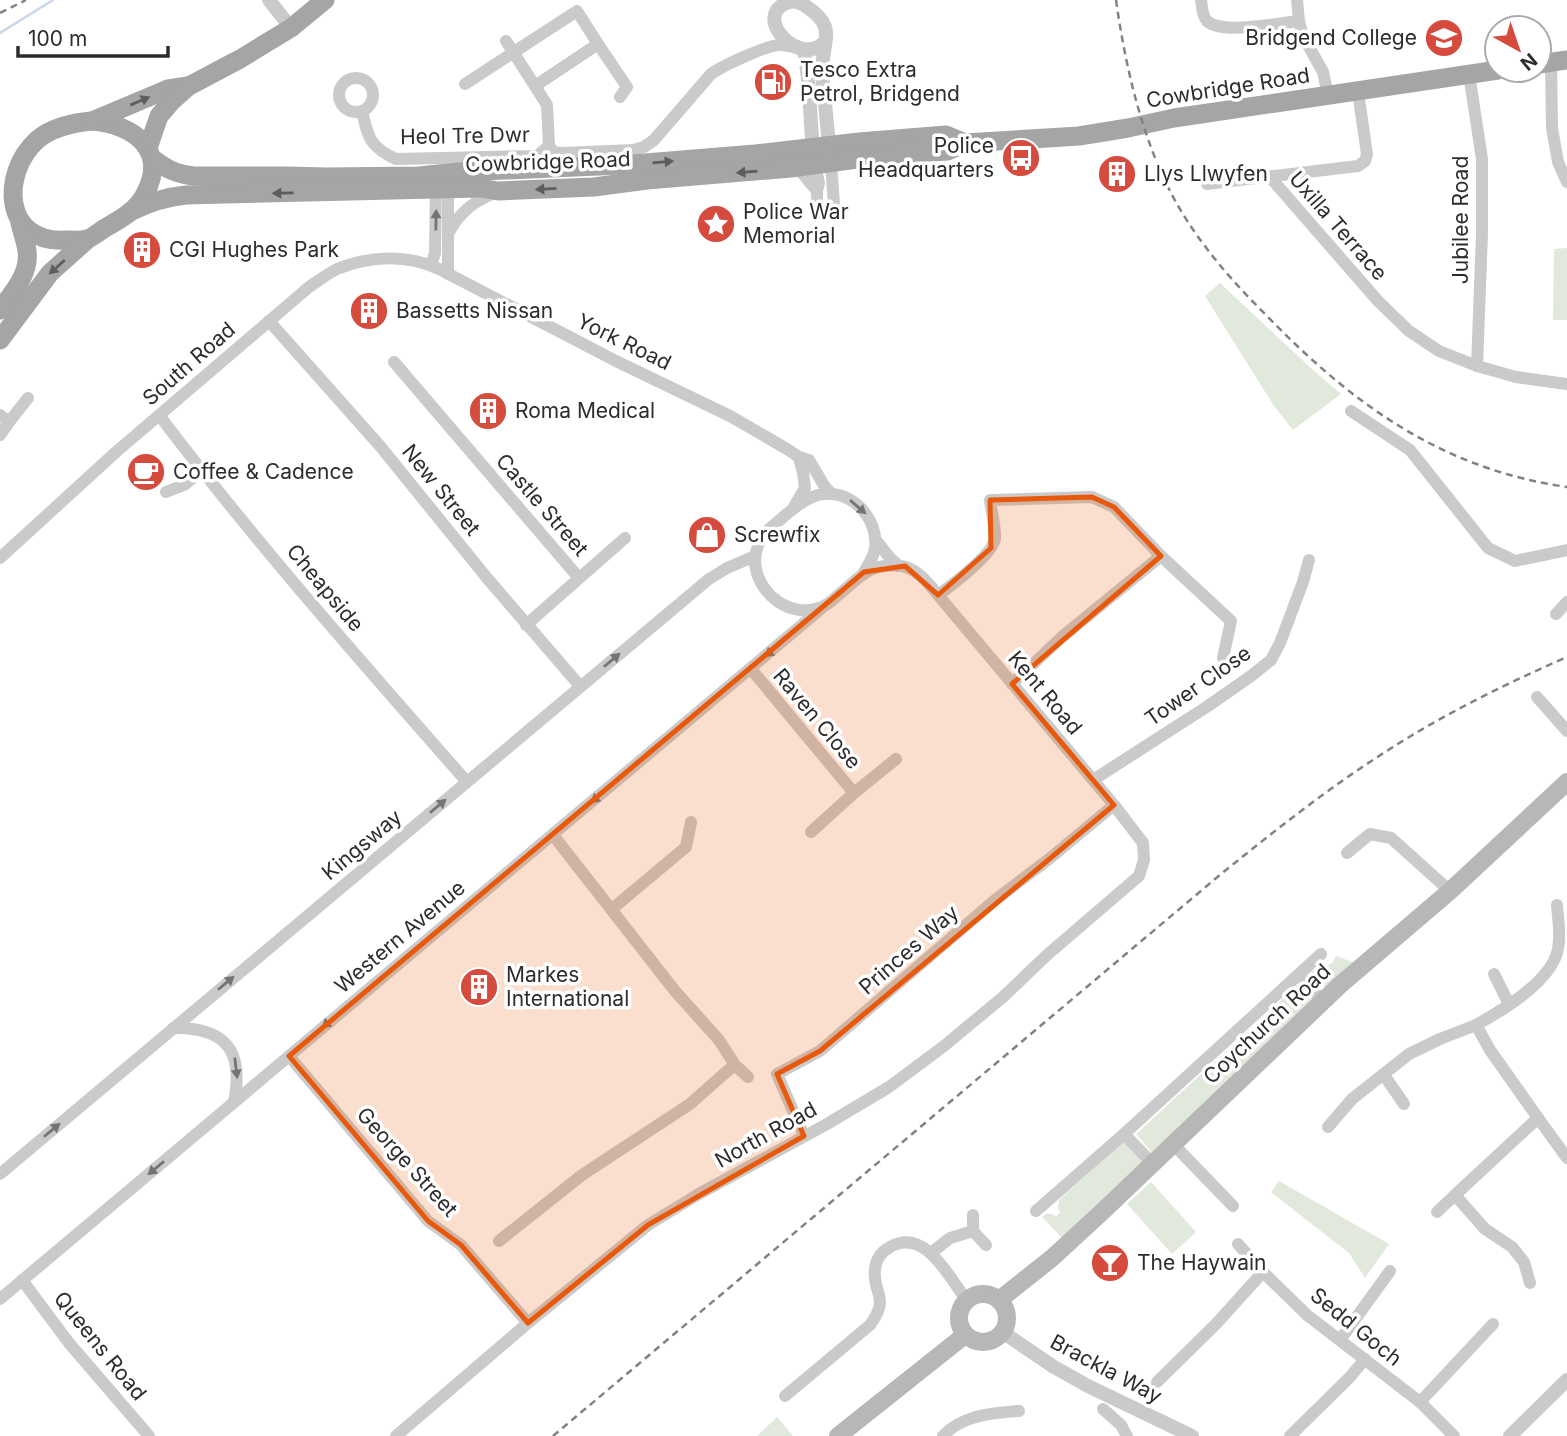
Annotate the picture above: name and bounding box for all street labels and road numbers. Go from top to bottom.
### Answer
street label: Cowbridge Road [1144,62,1312,113]
street label: Heol Tre Dwr [400,122,530,149]
street label: Cowbridge Road [465,146,631,177]
street label: Jubilee Road [1448,156,1473,284]
street label: Uxilla Terrace [1284,166,1393,285]
street label: York Road [573,308,675,375]
street label: South Road [137,317,240,411]
street label: New Street [397,439,486,540]
street label: Castle Street [491,448,594,561]
street label: Cheapside [282,539,369,636]
street label: Tower Close [1140,640,1255,731]
street label: Kent Road [1003,646,1088,740]
street label: Raven Close [768,663,867,774]
street label: Kingsway [317,804,407,885]
street label: Western Avenue [330,875,470,998]
street label: Princes Way [854,900,964,1000]
street label: Coychurch Road [1198,958,1335,1089]
street label: North Road [711,1096,821,1173]
street label: George Street [352,1102,463,1222]
street label: Sedd Goch [1306,1282,1407,1371]
street label: Queens Road [49,1286,152,1405]
street label: Brackla Way [1046,1329,1166,1408]

